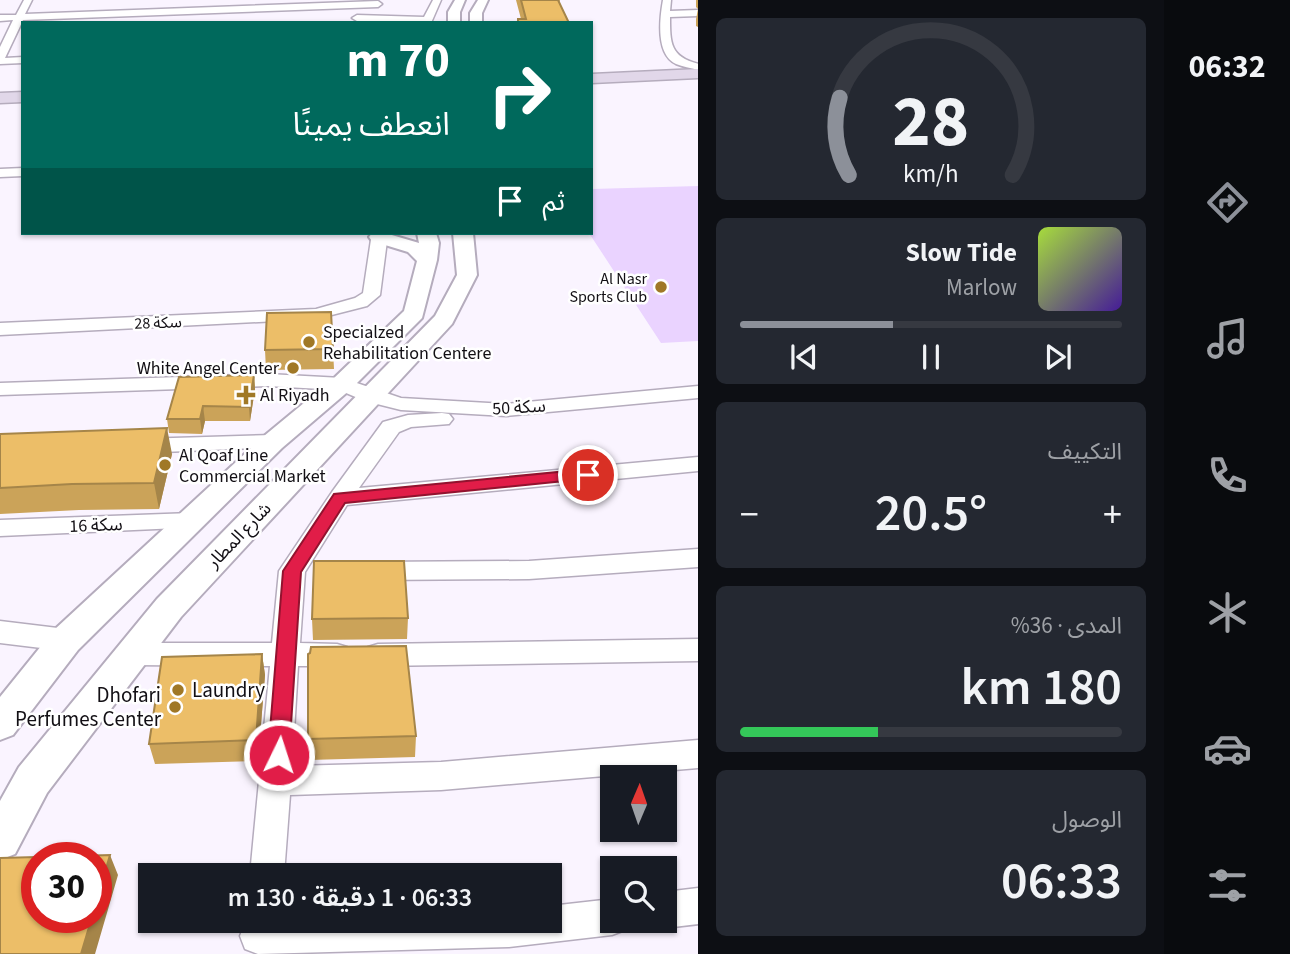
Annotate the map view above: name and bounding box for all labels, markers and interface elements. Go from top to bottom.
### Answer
text: 70 m [346,26,450,96]
text: 06:32 [1188,44,1266,90]
icon: right [474,49,565,140]
text: 28 [893,70,969,174]
text: انعطف يمينًا [293,102,450,148]
text: km/h [903,156,959,192]
icon: directions [1203,178,1252,227]
icon: arrive [491,182,529,220]
text: ثم [543,183,565,220]
text: Slow Tide [906,234,1017,271]
place label: Al Nasr Sports Club [569,268,647,308]
text: Marlow [946,271,1017,304]
marker: Al Nasr Sports Club [653,279,669,295]
street label: سكة 28 [134,311,182,335]
icon: music [1203,314,1252,363]
place label: Specialzed Rehabilitation Centere [323,320,491,366]
marker: Specialzed Rehabilitation Centere [301,334,317,350]
icon: previous [785,338,823,376]
icon: pause [912,338,950,376]
icon: next [1039,338,1077,376]
place label: White Angel Center [137,356,280,381]
marker: White Angel Center [285,360,301,376]
place label: Al Riyadh [260,383,330,408]
marker: Al Riyadh [238,387,254,403]
street label: سكة 50 [492,394,546,421]
text: التكييف [1048,435,1122,468]
place label: Al Qoaf Line Commercial Market [179,443,326,489]
pin [558,445,618,505]
icon: phone [1203,451,1252,500]
icon: arrive [569,456,607,494]
marker: Al Qoaf Line Commercial Market [157,457,173,473]
text: 20.5° [875,477,987,551]
text: − [740,488,759,542]
text: + [1103,488,1122,542]
street label: شارع المطار [201,497,278,575]
street label: سكة 16 [69,512,123,539]
icon: climate [1203,588,1252,637]
text: المدى · 36% [1011,609,1122,642]
text: 180 km [961,651,1122,725]
place label: Laundry [192,675,265,705]
place label: Dhofari Perfumes Center [15,680,162,734]
marker: Laundry [170,682,186,698]
marker: Dhofari Perfumes Center [167,699,183,715]
position arrow [242,718,316,792]
icon: car [1203,724,1252,773]
north arrow [600,765,677,842]
map controls [600,765,677,933]
text: الوصول [1052,803,1122,836]
speed limit sign: 30 [21,842,112,933]
text: 06:33 [1001,845,1122,919]
button: search [600,856,677,933]
icon: filters [1203,861,1252,910]
text: 06:33 · 1 دقيقة · 130 m [228,879,472,916]

